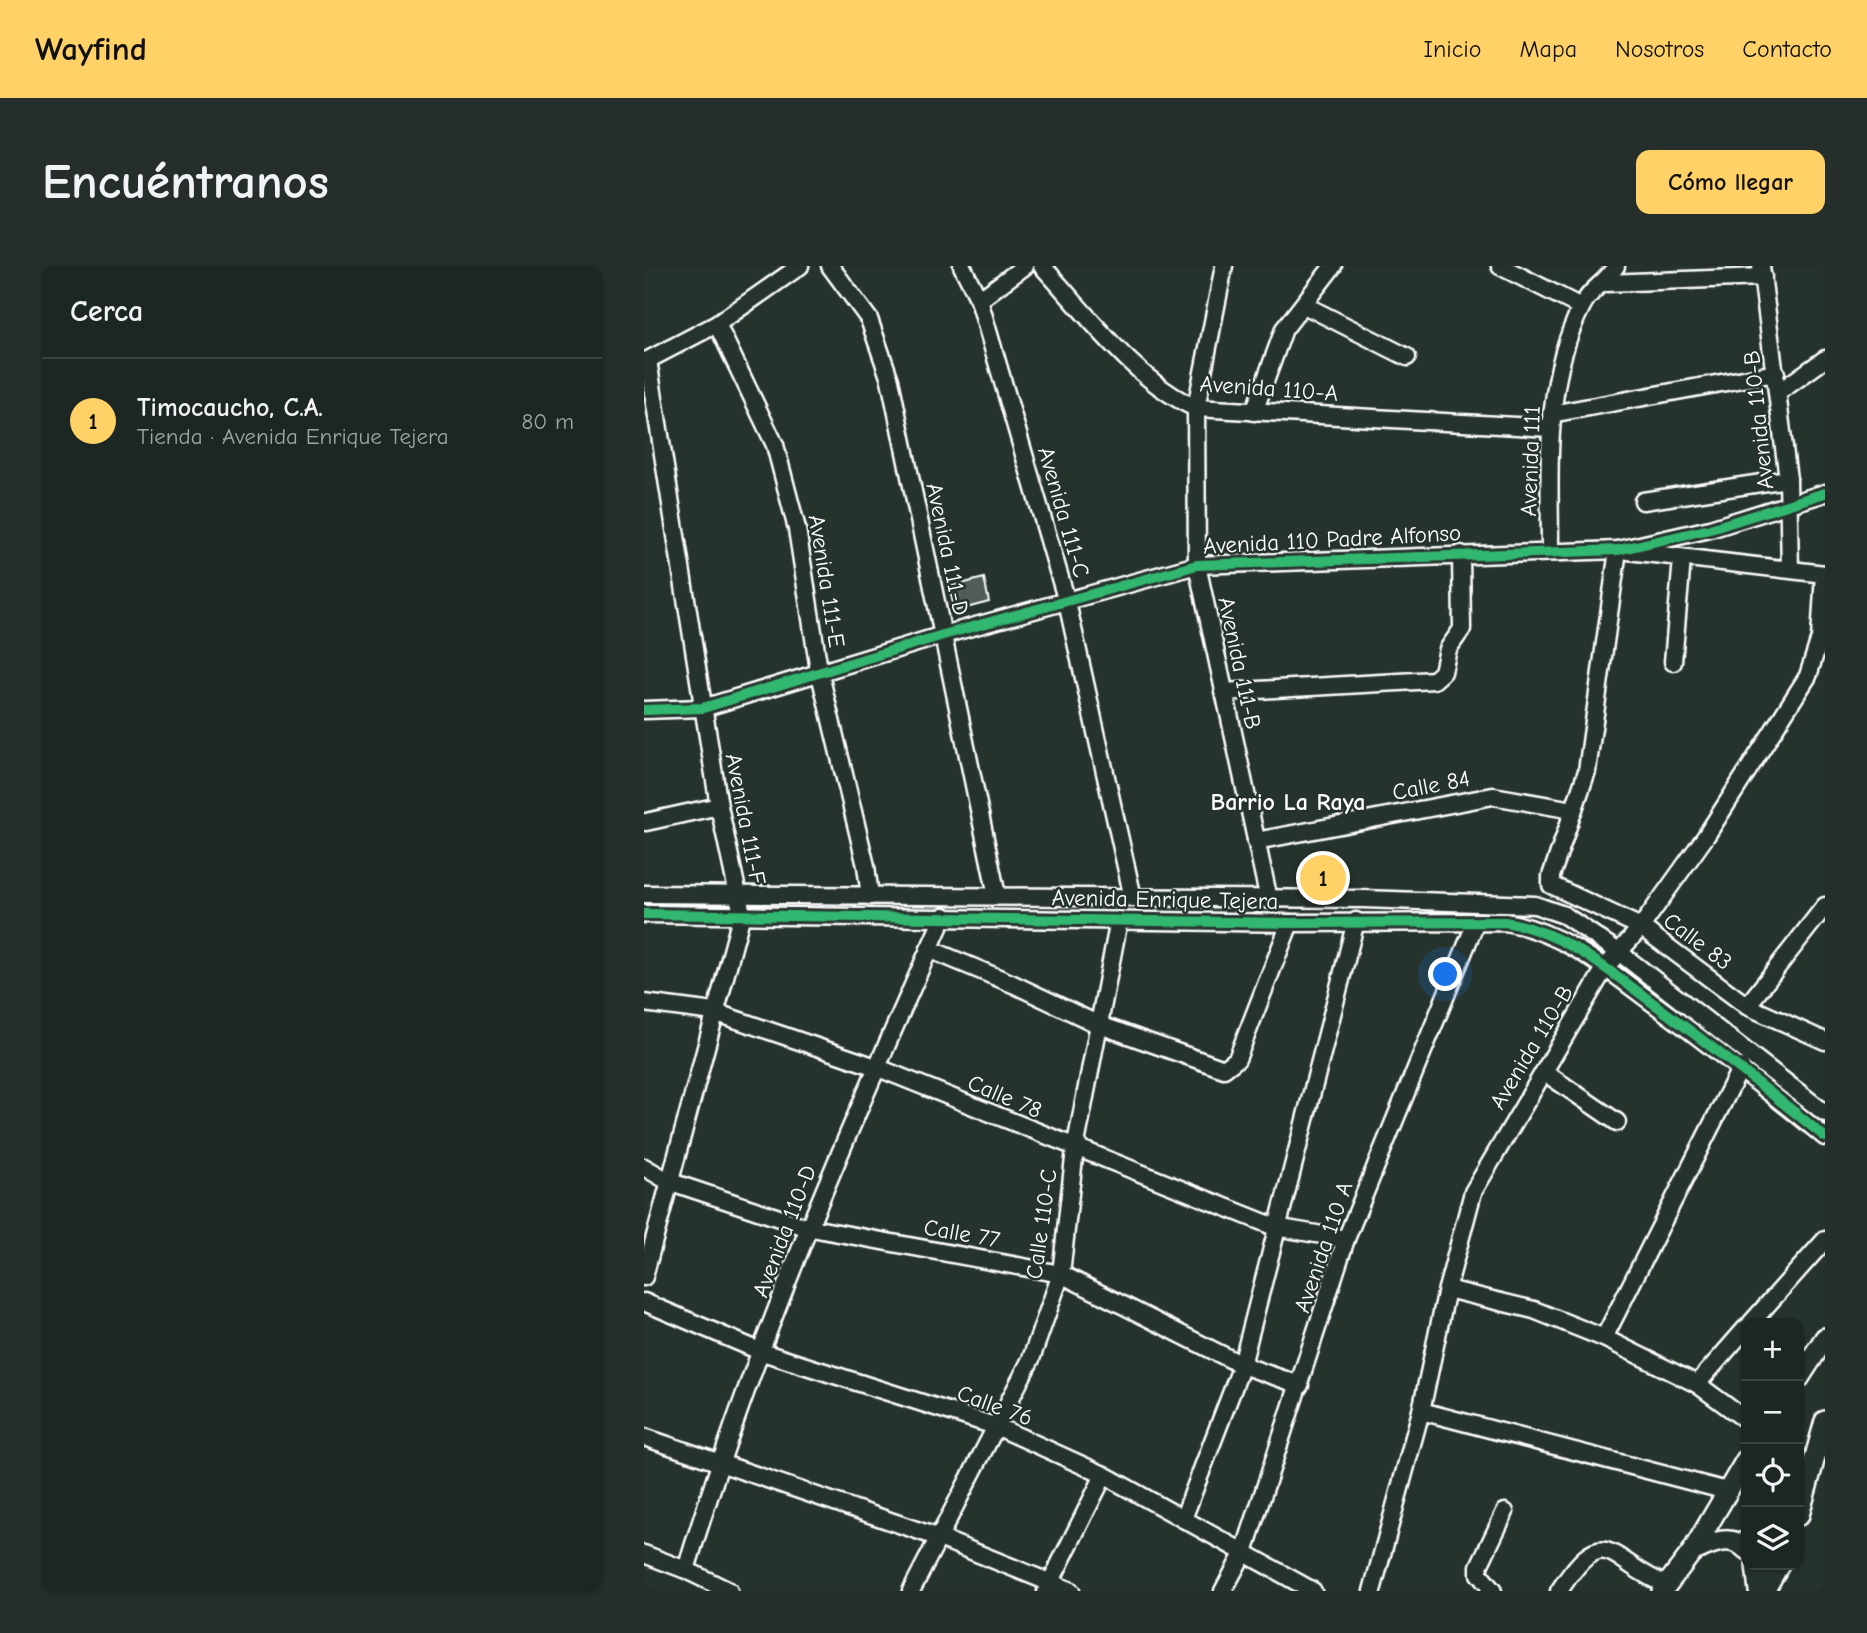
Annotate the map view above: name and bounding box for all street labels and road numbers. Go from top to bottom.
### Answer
street label: Avenida 110-B [1738,349,1779,491]
street label: Avenida 110-A [1199,370,1339,407]
street label: Avenida 111 [1515,405,1546,517]
street label: Avenida 111-C [1032,444,1095,580]
street label: Avenida 111-D [920,480,975,618]
street label: Avenida 111-E [803,513,850,650]
street label: Avenida 110 Padre Alfonso [1202,519,1462,560]
street label: Avenida 111-B [1212,594,1267,732]
street label: Avenida 111-F [720,751,772,888]
street label: Calle 84 [1390,765,1472,806]
street label: Avenida Enrique Tejera [1051,884,1279,915]
street label: Calle 83 [1658,907,1737,976]
street label: Avenida 110-B [1484,981,1579,1114]
street label: Calle 78 [964,1069,1046,1124]
street label: Avenida 110-D [747,1161,822,1301]
street label: Calle 110-C [1020,1167,1063,1281]
street label: Avenida 110 A [1288,1178,1359,1316]
street label: Calle 77 [922,1214,1002,1253]
street label: Calle 76 [953,1379,1036,1432]

